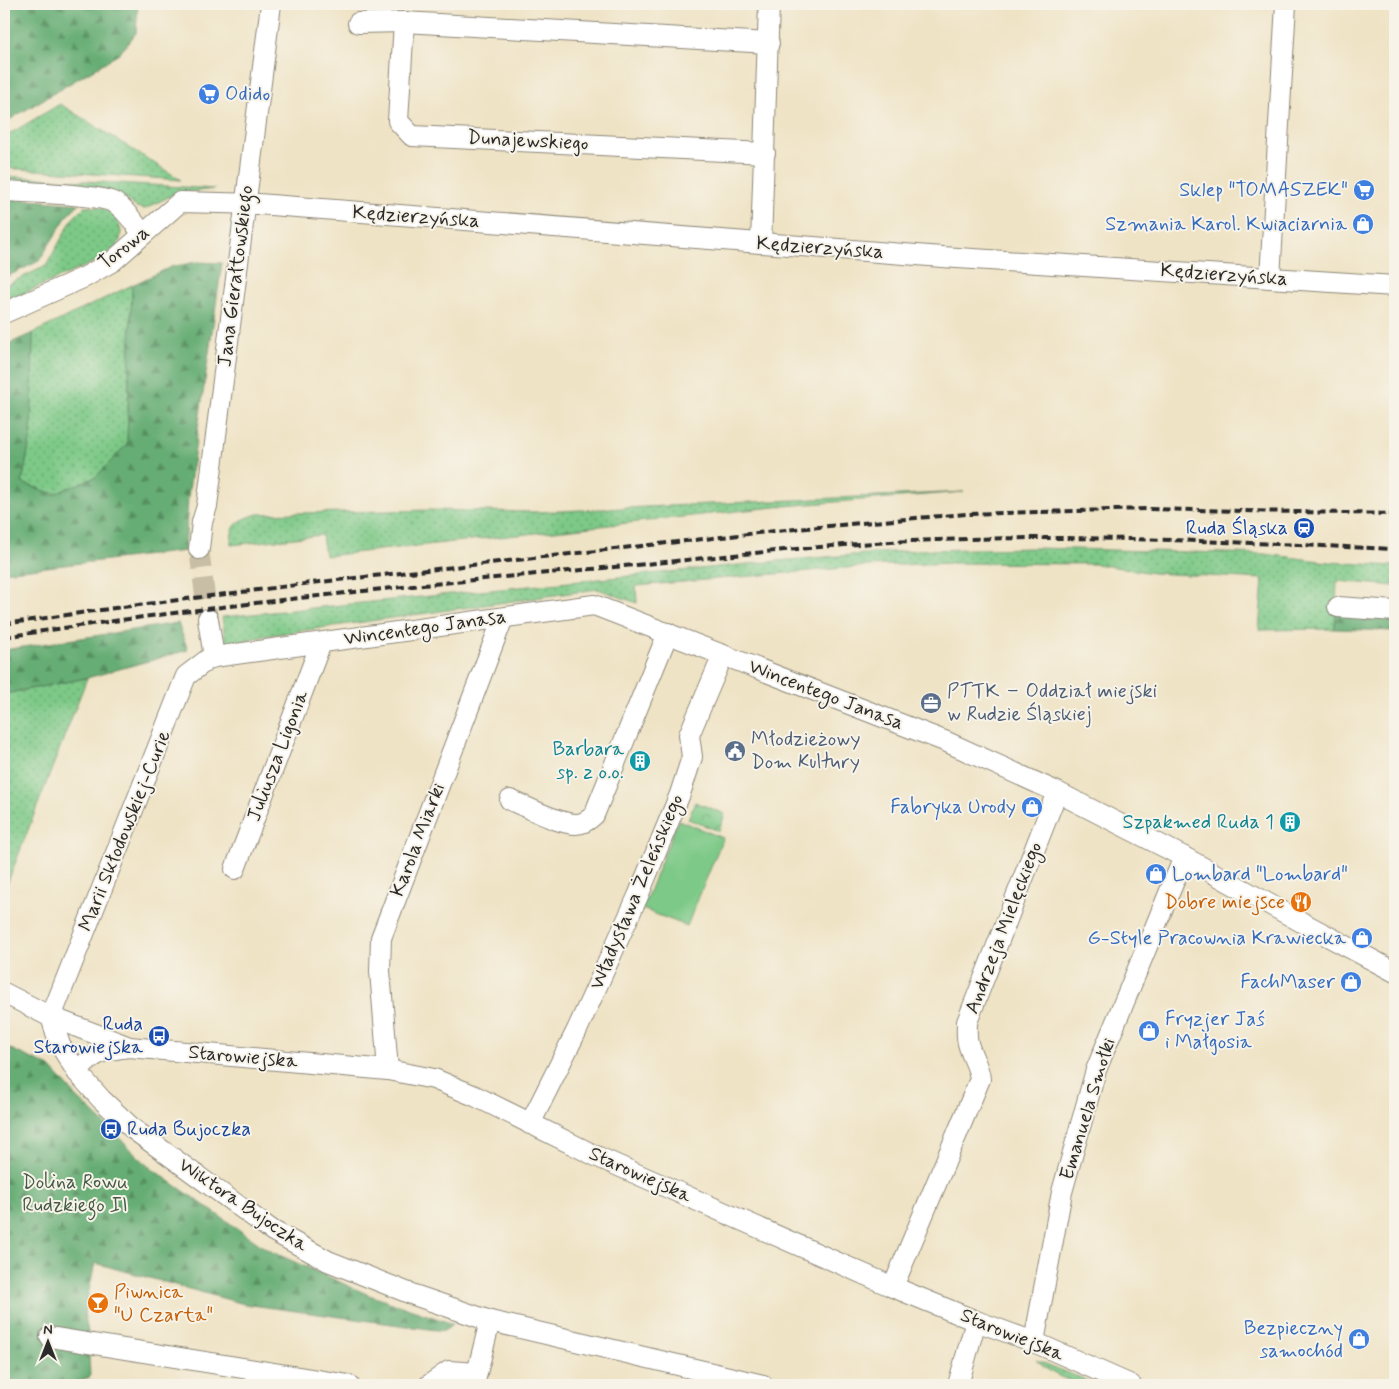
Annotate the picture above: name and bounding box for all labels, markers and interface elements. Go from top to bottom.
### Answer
place label: Odido [225,81,270,108]
supermarket icon: Odido [197,82,221,106]
street label: Dunajewskiego [467,124,589,158]
place label: Sklep "TOMASZEK" [1179,177,1348,204]
supermarket icon: Sklep "TOMASZEK" [1352,178,1376,202]
street label: Jana Gierałtowskiego [211,184,263,369]
street label: Kędzierzyńska [351,199,481,235]
place label: Szmania Karol. Kwiaciarnia [1105,211,1348,238]
shop icon: Szmania Karol. Kwiaciarnia [1351,212,1375,236]
street label: Torowa [93,219,155,277]
street label: Kędzierzyńska [755,230,885,266]
street label: Kędzierzyńska [1159,257,1289,293]
place label: Ruda Śląska [1186,515,1288,542]
station icon: Ruda Śląska [1292,516,1316,540]
street label: Wincentego Janasa [342,603,508,654]
street label: Wincentego Janasa [744,653,907,738]
place label: PTTK – Oddział miejski w Rudzie Śląskiej [947,678,1157,728]
street label: Juliusza Ligonia [241,686,316,825]
office icon: PTTK – Oddział miejski w Rudzie Śląskiej [919,691,943,715]
street label: Marii Skłodowskiej-Curie [72,726,178,936]
place label: Młodzieżowy Dom Kultury [751,726,860,776]
place label: Barbara sp. z o.o. [552,736,625,786]
public building icon: Młodzieżowy Dom Kultury [723,739,747,763]
building icon: Barbara sp. z o.o. [628,749,652,773]
street label: Karola Miarki [384,779,452,901]
street label: Władysława Żeleńskiego [584,790,691,994]
place label: Fabryka Urody [890,794,1016,821]
shop icon: Fabryka Urody [1020,795,1044,819]
place label: Szpakmed Ruda 1 [1123,809,1274,836]
building icon: Szpakmed Ruda 1 [1278,810,1302,834]
street label: Andrzeja Mielęckiego [959,838,1050,1018]
place label: Lombard "Lombard" [1172,861,1348,888]
shop icon: Lombard "Lombard" [1144,862,1168,886]
place label: Dobre miejsce [1164,889,1285,916]
restaurant icon: Dobre miejsce [1289,890,1313,914]
place label: G-Style Pracownia Krawiecka [1088,925,1347,952]
shop icon: G-Style Pracownia Krawiecka [1350,926,1374,950]
place label: FachMaser [1240,969,1336,996]
shop icon: FachMaser [1339,970,1363,994]
place label: Fryzjer Jaś i Małgosia [1165,1006,1265,1056]
place label: Ruda Starowiejska [33,1011,144,1061]
shop icon: Fryzjer Jaś i Małgosia [1137,1019,1161,1043]
bus stop icon: Ruda Starowiejska [147,1024,171,1048]
street label: Emanuela Smołki [1054,1035,1122,1183]
street label: Starowiejska [187,1039,300,1075]
place label: Ruda Bujoczka [127,1116,251,1143]
bus stop icon: Ruda Bujoczka [99,1117,123,1141]
street label: Starowiejska [584,1140,696,1210]
street label: Wiktora Bujoczka [173,1152,314,1259]
park label: Dolina Rowu Rudzkiego II [22,1169,128,1221]
place label: Piwnica "U Czarta" [114,1279,213,1329]
bar icon: Piwnica "U Czarta" [86,1291,110,1315]
street label: Starowiejska [956,1302,1069,1368]
place label: Bezpieczny samochód [1244,1315,1343,1365]
north arrow [22,1316,72,1366]
text: N [43,1321,53,1339]
shop icon: Bezpieczny samochód [1347,1327,1371,1351]

